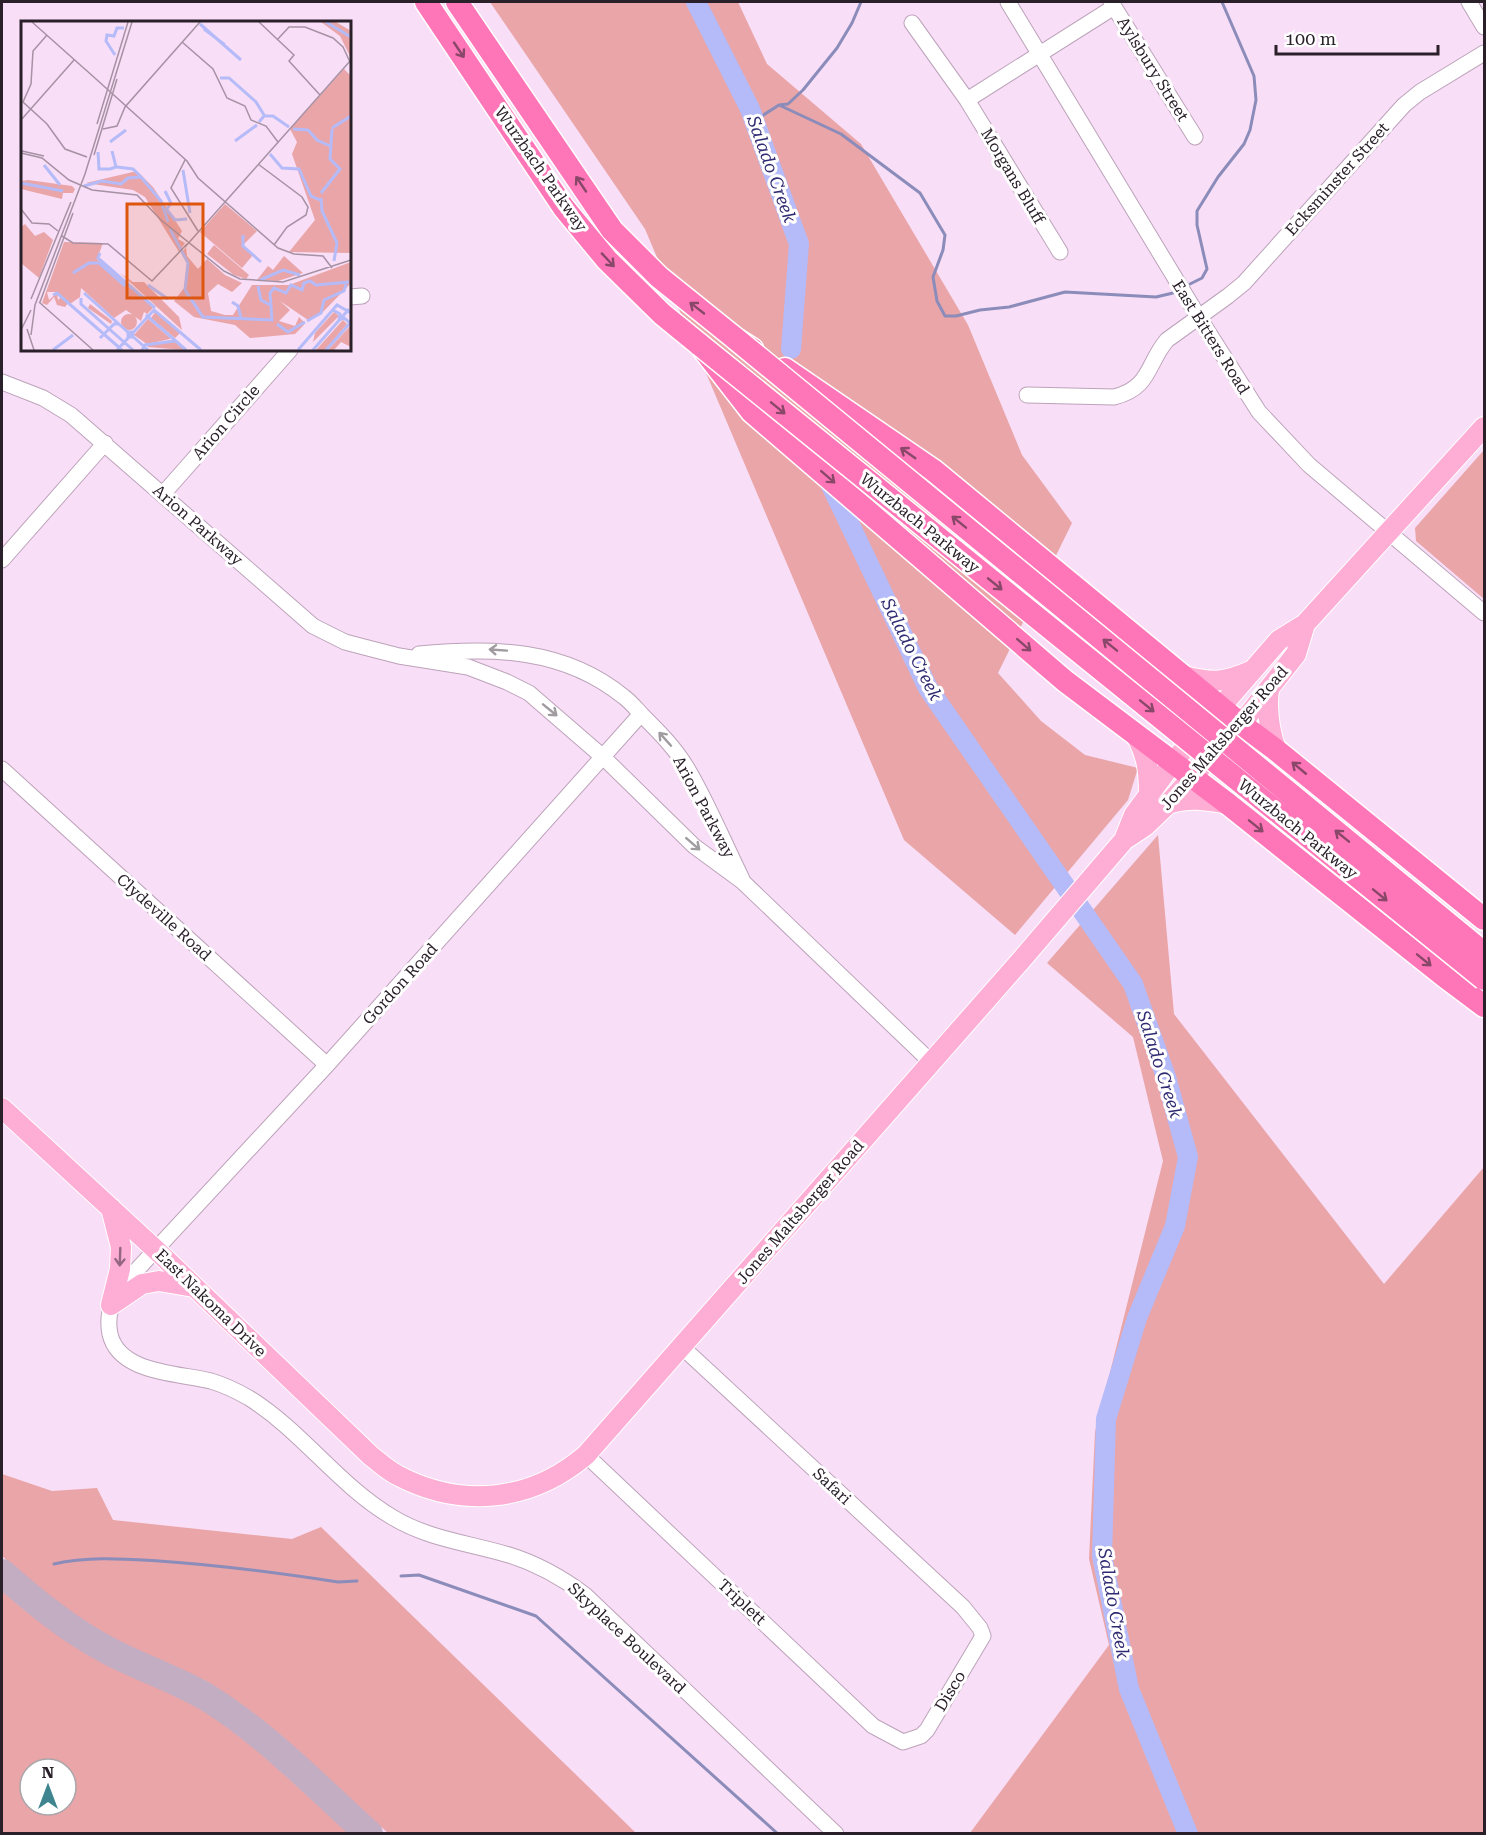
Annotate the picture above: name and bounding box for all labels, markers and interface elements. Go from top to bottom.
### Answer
street label: Aylsbury Street [1113,13,1193,125]
scale bar [1276,18,1438,56]
inset map [21,21,351,351]
text: 100 m [1285,28,1336,49]
one-way arrow [453,41,465,58]
street label: Wurzbach Parkway [491,103,591,235]
water label: Salado Creek [743,112,801,225]
street label: Ecksminster Street [1281,119,1393,239]
street label: Morgans Bluff [977,125,1049,228]
one-way arrow [575,177,587,193]
one-way arrow [601,252,615,267]
street label: East Bitters Road [1168,277,1254,397]
one-way arrow [690,302,706,315]
street label: Arion Circle [188,381,264,463]
one-way arrow [770,402,786,415]
one-way arrow [900,447,917,459]
street label: Wurzbach Parkway [857,469,984,577]
one-way arrow [820,470,835,484]
street label: Arion Parkway [149,481,247,570]
one-way arrow [951,515,967,528]
one-way arrow [987,577,1003,590]
water label: Salado Creek [877,593,947,704]
one-way arrow [1016,638,1031,652]
one-way arrow [1102,639,1118,652]
one-way arrow [489,644,509,655]
street label: Jones Maltsberger Road [1156,662,1292,814]
one-way arrow [1139,700,1155,713]
one-way arrow [542,704,558,717]
one-way arrow [658,732,672,747]
street label: Arion Parkway [669,753,739,862]
one-way arrow [1291,762,1307,775]
street label: Wurzbach Parkway [1235,775,1362,883]
one-way arrow [1247,819,1263,832]
one-way arrow [1334,829,1350,842]
one-way arrow [685,837,700,851]
street label: Clydeville Road [113,870,215,964]
one-way arrow [1372,888,1388,901]
street label: Gordon Road [359,939,441,1029]
one-way arrow [1416,954,1432,967]
water label: Salado Creek [1132,1007,1187,1121]
street label: Jones Maltsberger Road [732,1136,868,1288]
street label: East Nakoma Drive [152,1245,270,1361]
one-way arrow [114,1246,126,1266]
street label: Safari [809,1464,855,1508]
water label: Salado Creek [1094,1545,1134,1660]
street label: Triplett [714,1575,770,1629]
street label: Skyplace Boulevard [564,1579,690,1697]
street label: Disco [931,1667,970,1715]
north arrow [18,1757,78,1817]
text: N [42,1763,54,1782]

